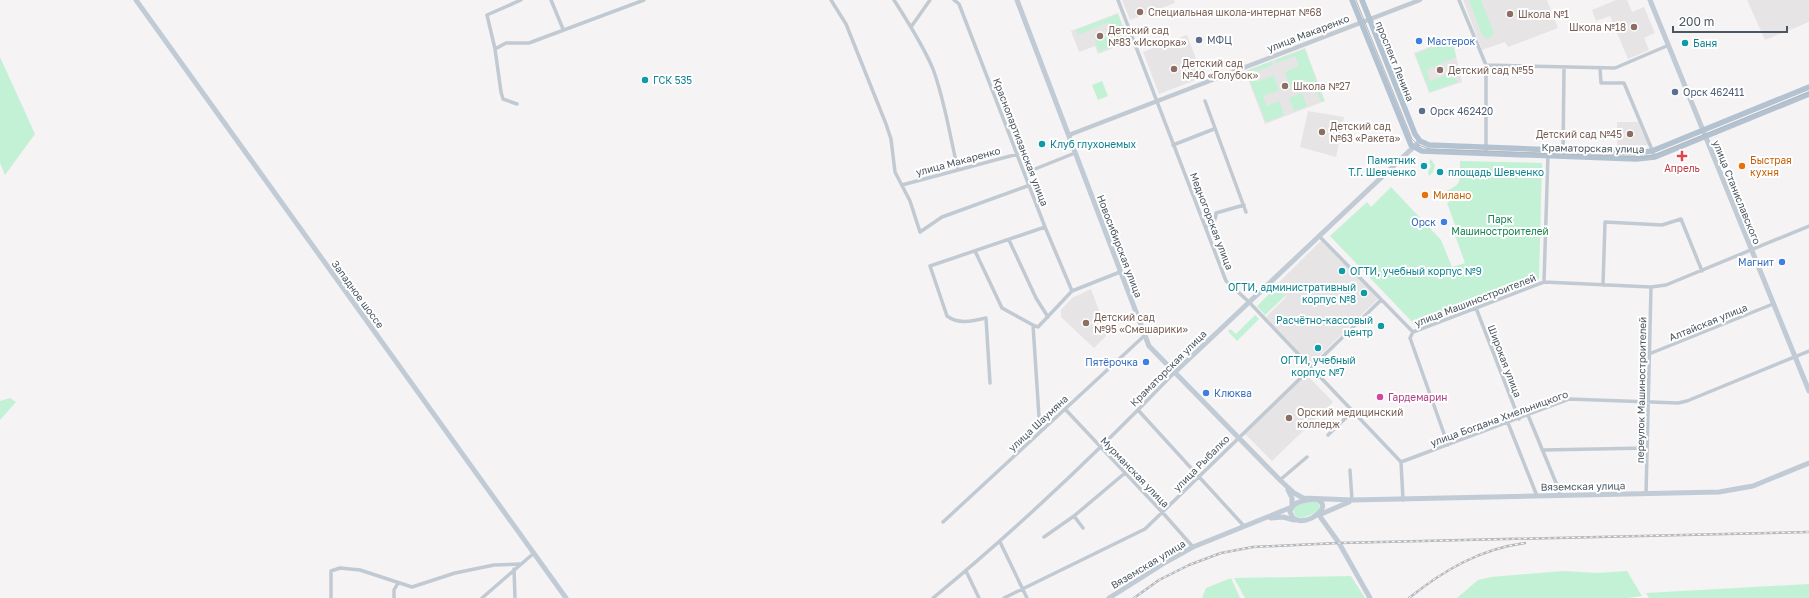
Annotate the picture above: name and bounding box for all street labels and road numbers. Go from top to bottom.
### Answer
street label: улица Макаренко [1265,12,1351,54]
street label: проспект Ленина [1373,19,1417,103]
street label: Краснопартизанская улица [991,76,1051,208]
street label: улица Станиславского [1711,138,1763,246]
street label: Краматорская улица [1542,141,1644,155]
street label: улица Макаренко [914,144,1002,178]
street label: Медногорская улица [1188,171,1236,271]
street label: Новосибирская улица [1095,193,1145,299]
street label: Западное шоссе [329,258,387,330]
street label: улица Машиностроителей [1413,271,1537,329]
street label: Алтайская улица [1667,301,1749,343]
street label: переулок Машиностроителей [1634,317,1648,463]
street label: Широкая улица [1486,323,1524,399]
street label: Краматорская улица [1127,327,1209,409]
street label: улица Богдана Хмельницкого [1428,387,1570,449]
street label: улица Шаумяна [1006,392,1070,454]
street label: улица Рыбалко [1170,432,1232,494]
street label: Мурманская улица [1098,434,1172,510]
street label: Вяземская улица [1540,479,1626,493]
street label: Вяземская улица [1109,537,1187,591]

